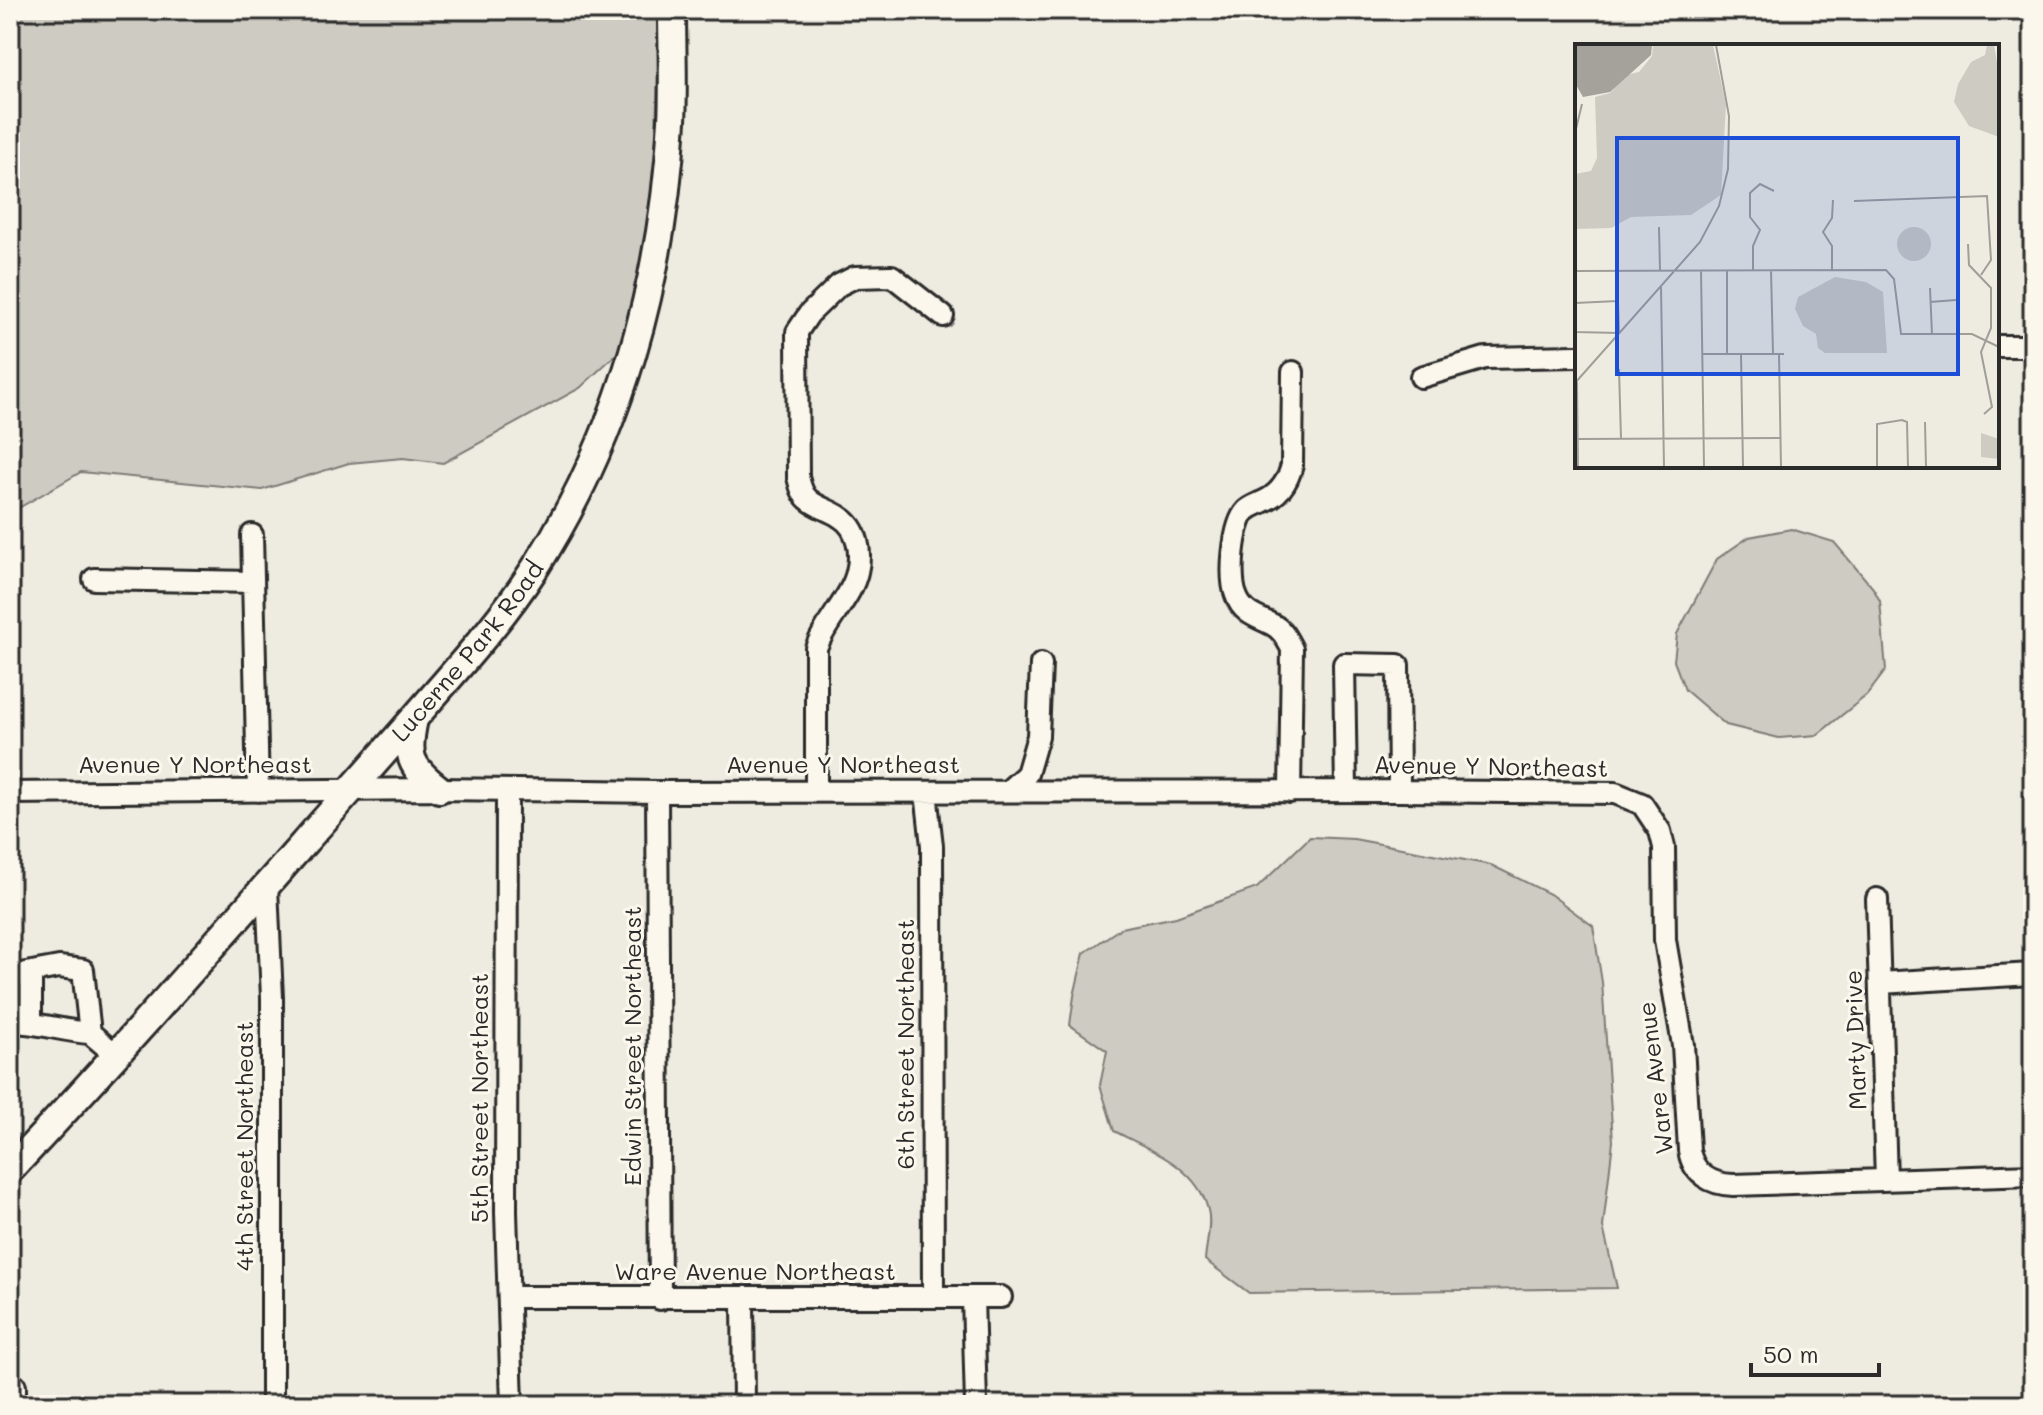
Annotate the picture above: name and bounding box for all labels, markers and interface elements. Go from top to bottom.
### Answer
inset map [1575,44,1999,468]
street label: Lucerne Park Road [384,554,550,747]
street label: Avenue Y Northeast [78,748,312,779]
street label: Avenue Y Northeast [726,748,960,779]
street label: Avenue Y Northeast [1374,748,1608,783]
street label: Edwin Street Northeast [616,906,647,1186]
street label: 6th Street Northeast [889,919,920,1169]
street label: Marty Drive [1837,969,1872,1111]
street label: 5th Street Northeast [463,973,494,1223]
street label: Ware Avenue [1630,1000,1679,1156]
street label: 4th Street Northeast [228,1021,259,1271]
street label: Ware Avenue Northeast [614,1255,896,1286]
scale bar [1751,1327,1879,1377]
text: 50 m [1763,1338,1819,1369]

